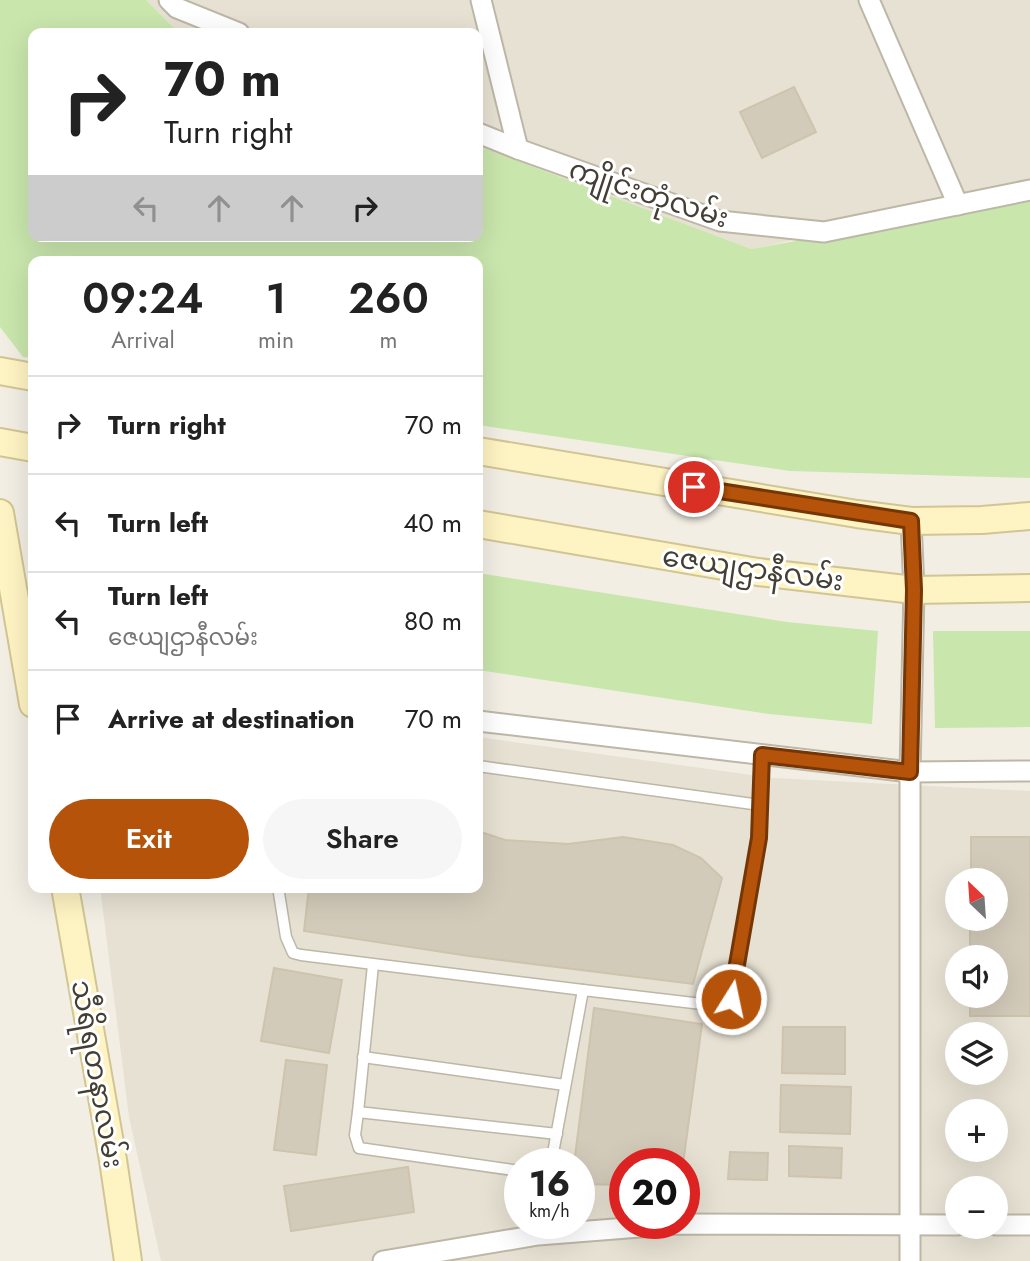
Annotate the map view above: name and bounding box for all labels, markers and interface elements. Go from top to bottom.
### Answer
text: 70 m [164,44,281,114]
icon: right [49,56,140,147]
text: Turn right [164,109,293,155]
street label: ကျိုင်းတုံလမ်း [563,148,734,240]
icon: left [127,189,165,227]
icon: ahead [200,189,238,227]
icon: ahead [273,189,311,227]
icon: right [346,189,384,227]
text: 09:24 [82,268,204,329]
text: 1 [266,268,286,329]
text: 260 [348,268,429,329]
text: Arrival [111,323,175,357]
text: min [258,323,294,357]
text: m [380,323,397,357]
icon: right [49,406,87,444]
text: Turn right [108,406,226,444]
text: 70 m [405,406,462,444]
pin [664,457,724,517]
icon: arrive [675,468,713,506]
icon: left [49,504,87,542]
text: Turn left [108,504,208,542]
text: 40 m [403,504,462,542]
street label: ဇေယျဌာနီလမ်း [659,535,846,603]
text: Turn left [108,577,208,615]
icon: left [49,602,87,640]
text: 80 m [404,602,462,640]
text: ဇေယျဌာနီလမ်း [108,620,258,654]
icon: arrive [49,700,87,738]
text: Arrive at destination [108,700,355,738]
text: 70 m [405,700,462,738]
button: Exit [49,799,249,879]
button: Share [263,799,462,879]
north arrow [945,868,1008,931]
map controls [945,868,1008,1239]
button: sound [945,945,1008,1008]
position arrow [694,962,768,1036]
street label: သီရိရတနာလမ်း [59,977,134,1172]
button: layers [945,1022,1008,1085]
button: + [945,1099,1008,1162]
speed limit sign: 20 [609,1148,700,1239]
text: 16 [529,1159,570,1209]
button: − [945,1176,1008,1239]
text: km/h [529,1198,570,1224]

